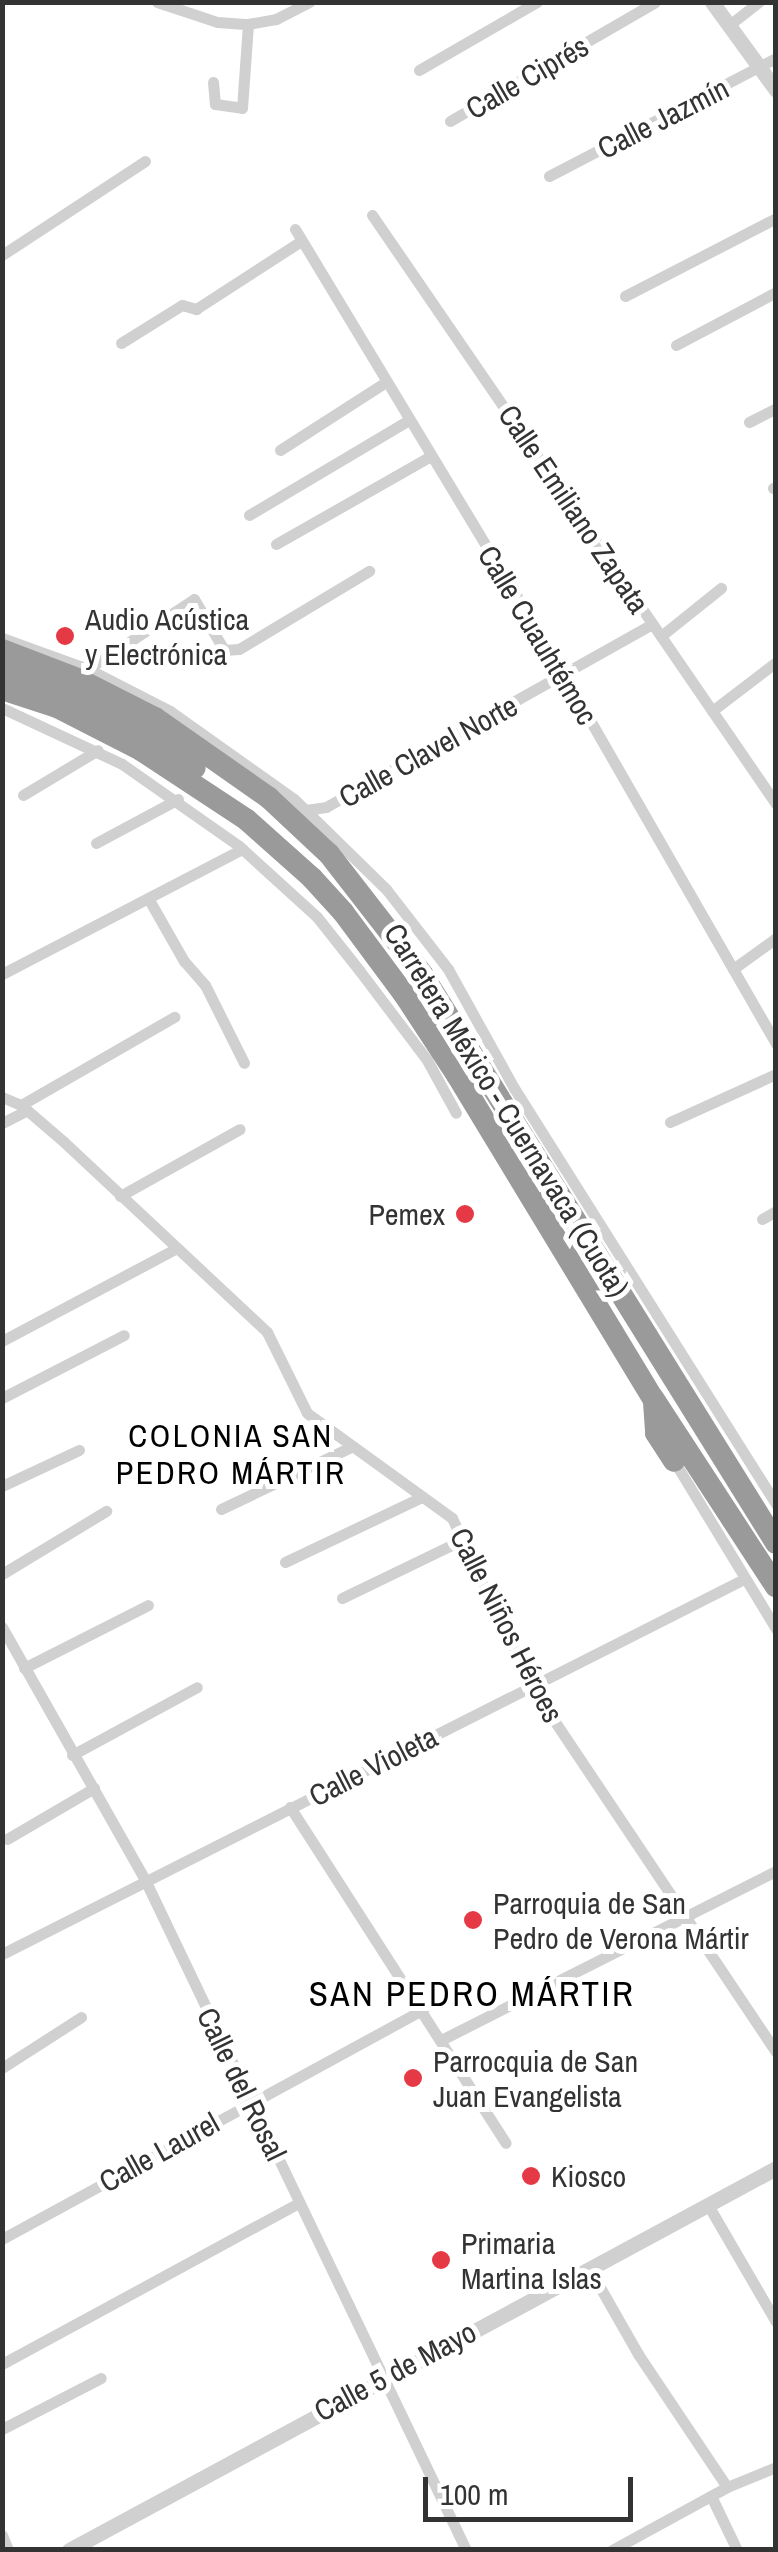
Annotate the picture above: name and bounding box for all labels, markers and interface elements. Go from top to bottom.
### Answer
street label: Calle Ciprés [459,28,595,126]
street label: Calle Jazmín [591,70,735,166]
street label: Calle Emiliano Zapata [491,398,657,620]
street label: Calle Cuauhtémoc [470,539,606,731]
place label: Audio Acústica y Electrónica [85,601,250,672]
marker: Audio Acústica y Electrónica [54,625,76,647]
street label: Calle Clavel Norte [333,687,523,815]
street label: Carretera México - Cuernavaca (Cuota) [377,917,637,1303]
place label: Pemex [368,1196,445,1232]
marker: Pemex [454,1203,476,1225]
district label: COLONIA SAN PEDRO MÁRTIR [116,1418,346,1493]
street label: Calle Niños Héroes [443,1522,571,1728]
street label: Calle Violeta [303,1718,443,1814]
place label: Parroquia de San Pedro de Verona Mártir [493,1885,749,1956]
marker: Parroquia de San Pedro de Verona Mártir [462,1909,484,1931]
district label: SAN PEDRO MÁRTIR [309,1973,635,2015]
street label: Calle del Rosal [190,2002,294,2166]
place label: Parrocquia de San Juan Evangelista [433,2043,638,2114]
marker: Parrocquia de San Juan Evangelista [402,2067,424,2089]
street label: Calle Laurel [93,2104,225,2200]
place label: Kiosco [551,2158,626,2194]
marker: Kiosco [520,2165,542,2187]
place label: Primaria Martina Islas [461,2225,602,2296]
marker: Primaria Martina Islas [430,2249,452,2271]
street label: Calle 5 de Mayo [308,2313,482,2429]
scale bar [428,2457,638,2519]
text: 100 m [440,2474,508,2514]

